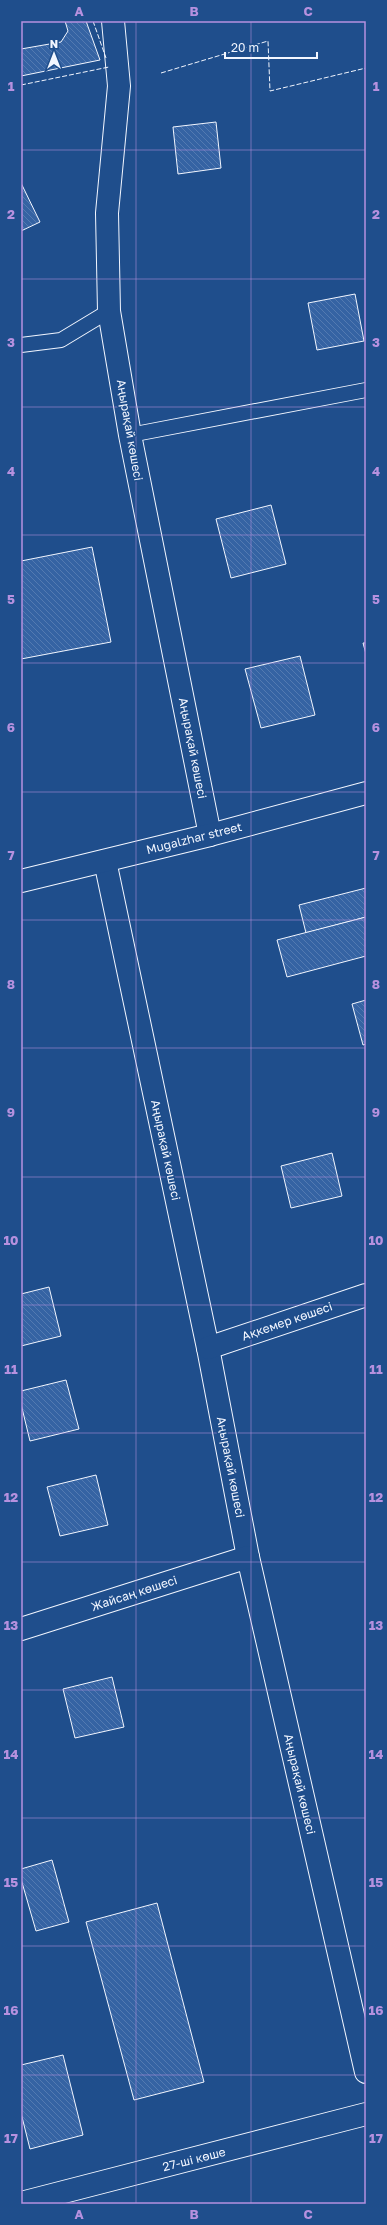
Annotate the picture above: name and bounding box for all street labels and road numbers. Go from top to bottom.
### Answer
street label: Аңырақай көшесі [114,378,146,482]
street label: Аңырақай көшесі [176,696,210,800]
street label: Mugalzhar street [145,819,244,857]
street label: Аңырақай көшесі [148,1098,184,1202]
street label: Ақкемер көшесі [240,1298,334,1344]
street label: Аңырақай көшесі [214,1415,248,1519]
street label: Жайсаң көшесі [89,1572,179,1614]
street label: Аңырақай көшесі [281,1732,319,1836]
street label: 27-ші көше [161,2144,227,2174]

